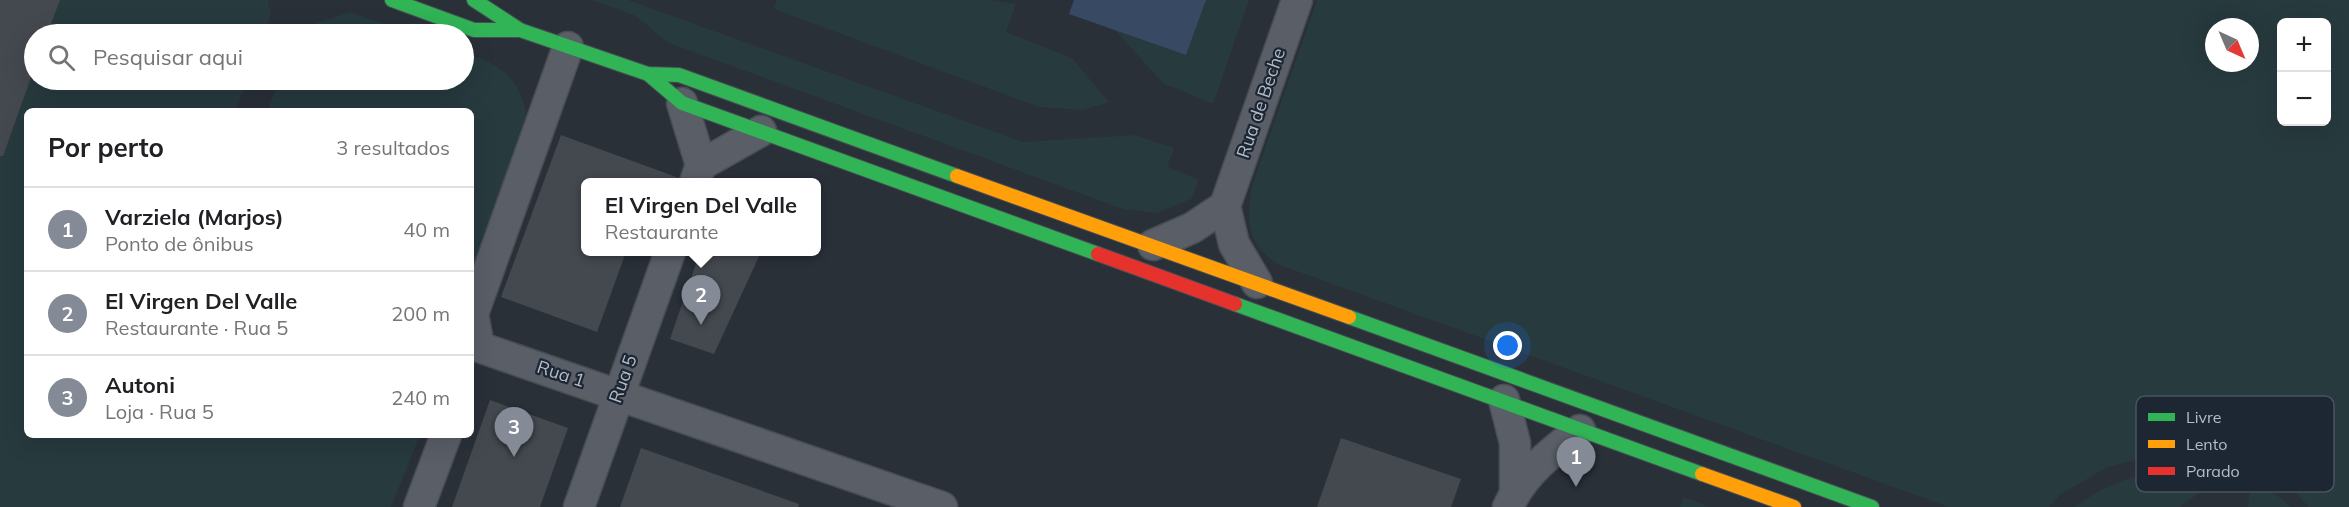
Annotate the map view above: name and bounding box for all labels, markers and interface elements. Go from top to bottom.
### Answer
north arrow [2205,18,2259,72]
map controls [2277,18,2331,126]
button: + [2277,18,2331,72]
search box [24,24,474,90]
icon: search [45,41,78,74]
text: Pesquisar aqui [93,43,243,71]
street label: Rua de Beche [1231,45,1290,161]
button: − [2277,72,2331,126]
text: Por perto [48,131,164,164]
text: 3 resultados [336,135,450,160]
popup [581,178,821,256]
text: El Virgen Del Valle [605,191,797,219]
text: Varziela (Marjos) [105,203,284,231]
text: 1 [62,217,74,242]
text: 40 m [403,217,450,242]
text: Restaurante [605,219,718,244]
text: Ponto de ônibus [105,231,254,256]
pin: 2 [682,276,720,325]
text: El Virgen Del Valle [105,287,297,315]
text: 2 [62,301,74,326]
text: 200 m [391,301,450,326]
text: Restaurante · Rua 5 [105,315,288,340]
your location [1493,331,1522,360]
street label: Rua 5 [603,352,642,406]
street label: Rua 1 [534,355,588,392]
text: Autoni [105,371,175,399]
text: 3 [62,385,74,410]
text: 240 m [391,385,450,410]
legend [2136,396,2334,492]
text: Loja · Rua 5 [105,399,214,424]
text: Livre [2186,407,2221,427]
pin: 3 [494,408,534,457]
text: Lento [2186,434,2227,454]
pin: 1 [1556,438,1596,487]
text: Parado [2186,461,2240,481]

